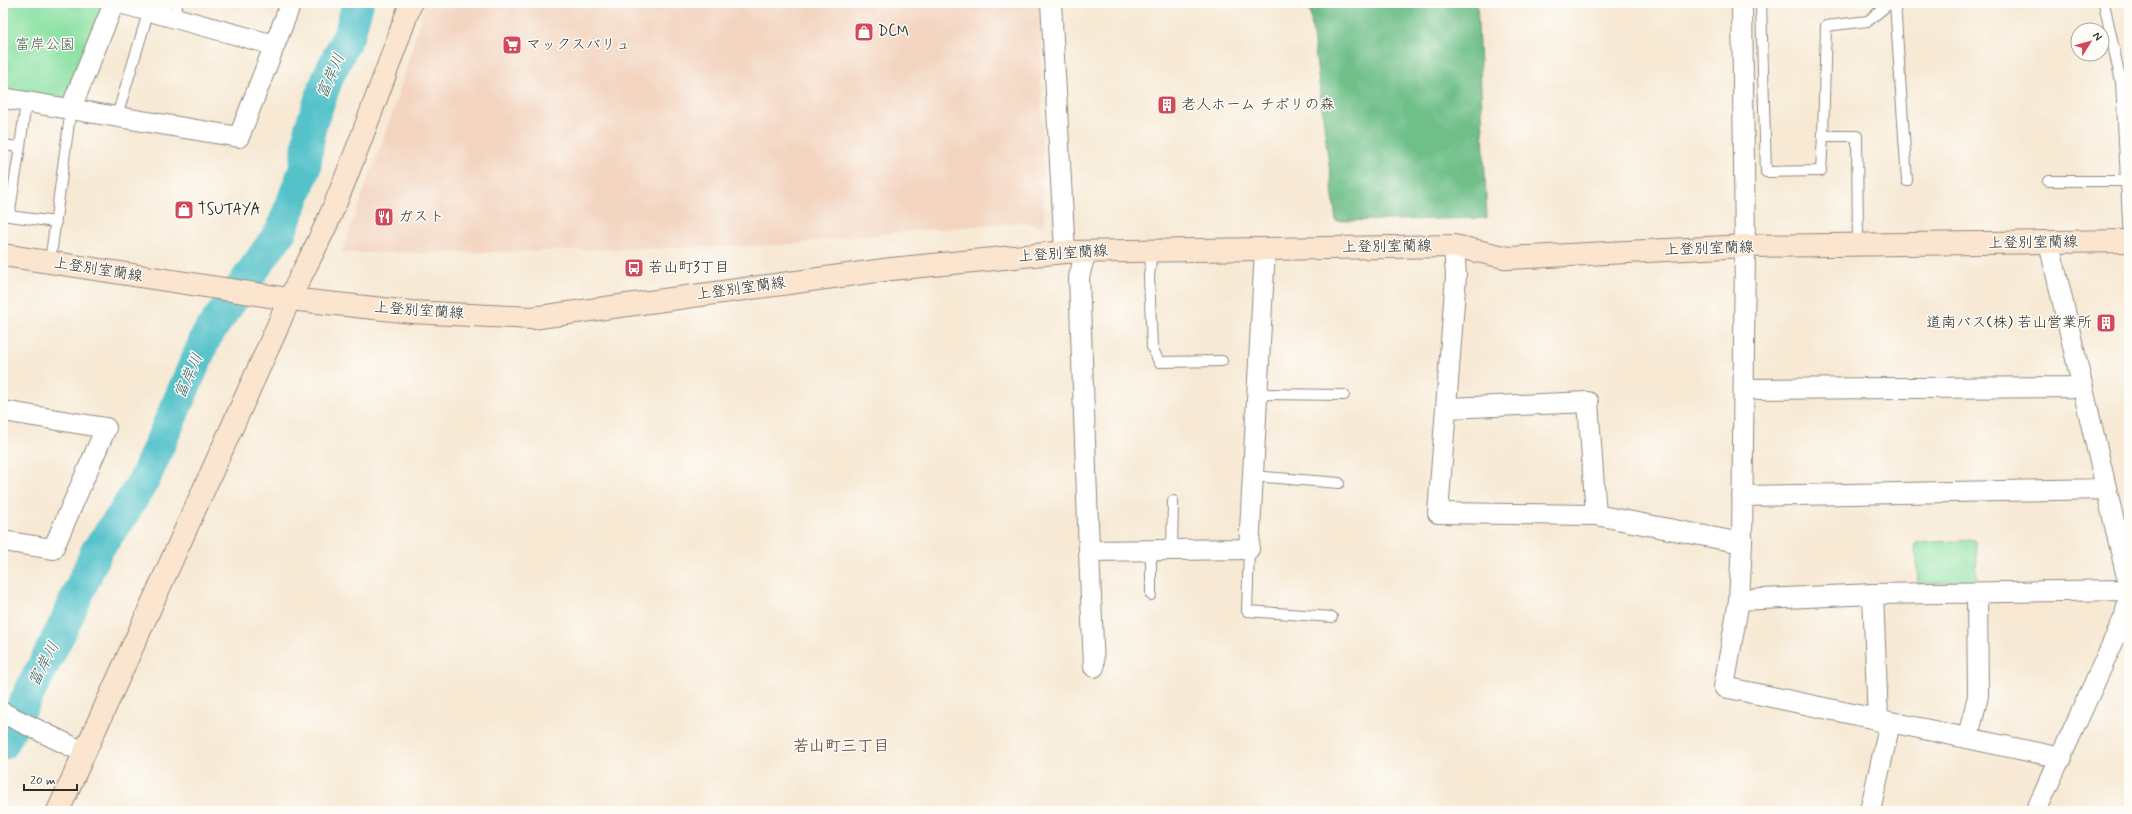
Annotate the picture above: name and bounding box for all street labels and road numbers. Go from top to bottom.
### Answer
street label: 上登別室蘭線 [1988,232,2078,254]
street label: 上登別室蘭線 [1342,236,1432,258]
street label: 上登別室蘭線 [1664,237,1754,261]
street label: 上登別室蘭線 [1017,241,1109,267]
street label: 上登別室蘭線 [52,253,144,287]
street label: 上登別室蘭線 [695,273,787,305]
street label: 上登別室蘭線 [373,298,465,324]

